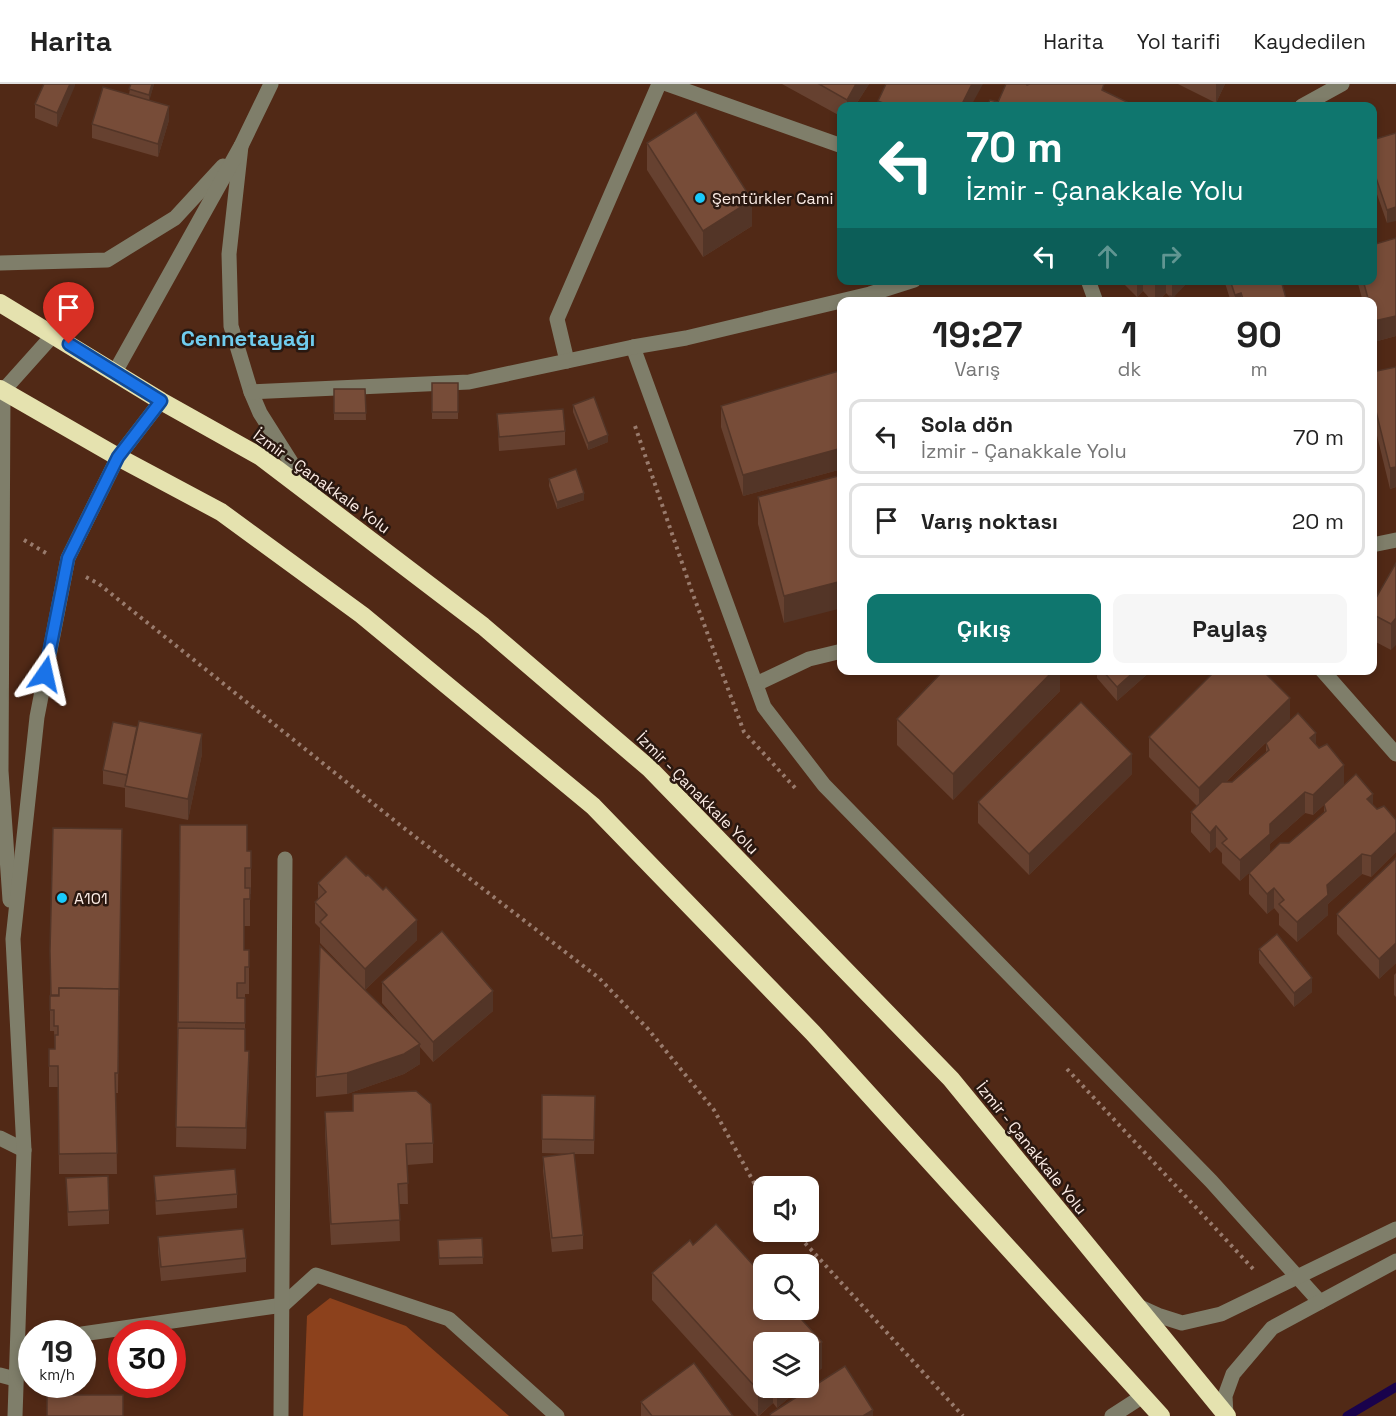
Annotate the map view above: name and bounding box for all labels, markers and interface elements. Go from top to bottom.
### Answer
text: Harita [30,23,112,59]
text: Harita [1043,28,1104,55]
text: Yol tarifi [1137,28,1220,55]
text: Kaydedilen [1253,28,1366,55]
text: 70 m [966,121,1063,174]
icon: left [867,126,945,204]
text: İzmir - Çanakkale Yolu [966,173,1244,208]
place label: Şentürkler Cami [712,188,833,209]
marker: Şentürkler Cami [693,191,707,205]
icon: left [1028,240,1061,273]
icon: ahead [1091,240,1124,273]
icon: right [1154,240,1187,273]
pin [43,282,94,344]
icon: arrive [52,291,85,324]
text: 19:27 [932,312,1022,358]
text: 1 [1121,312,1137,358]
text: 90 [1236,312,1282,358]
district label: Cennetayağı [181,324,315,352]
text: Varış [954,356,1000,382]
text: dk [1118,356,1141,382]
text: m [1250,356,1268,382]
text: Sola dön [921,410,1013,438]
icon: left [870,420,903,453]
text: 70 m [1293,423,1344,451]
street label: İzmir - Çanakkale Yolu [249,425,394,538]
text: İzmir - Çanakkale Yolu [921,438,1127,464]
icon: arrive [870,504,903,537]
text: Varış noktası [921,507,1058,535]
text: 20 m [1292,507,1344,535]
button: Çıkış [867,594,1101,663]
button: Paylaş [1113,594,1347,663]
position arrow [13,642,77,706]
street label: İzmir - Çanakkale Yolu [632,728,763,859]
place label: A101 [74,888,108,909]
marker: A101 [55,891,69,905]
street label: İzmir - Çanakkale Yolu [972,1078,1092,1219]
map controls [753,1176,819,1398]
button: sound [753,1176,819,1242]
button: search [753,1254,819,1320]
speed limit sign: 30 [108,1320,186,1398]
text: 19 [41,1332,73,1371]
button: layers [753,1332,819,1398]
text: km/h [39,1365,75,1384]

